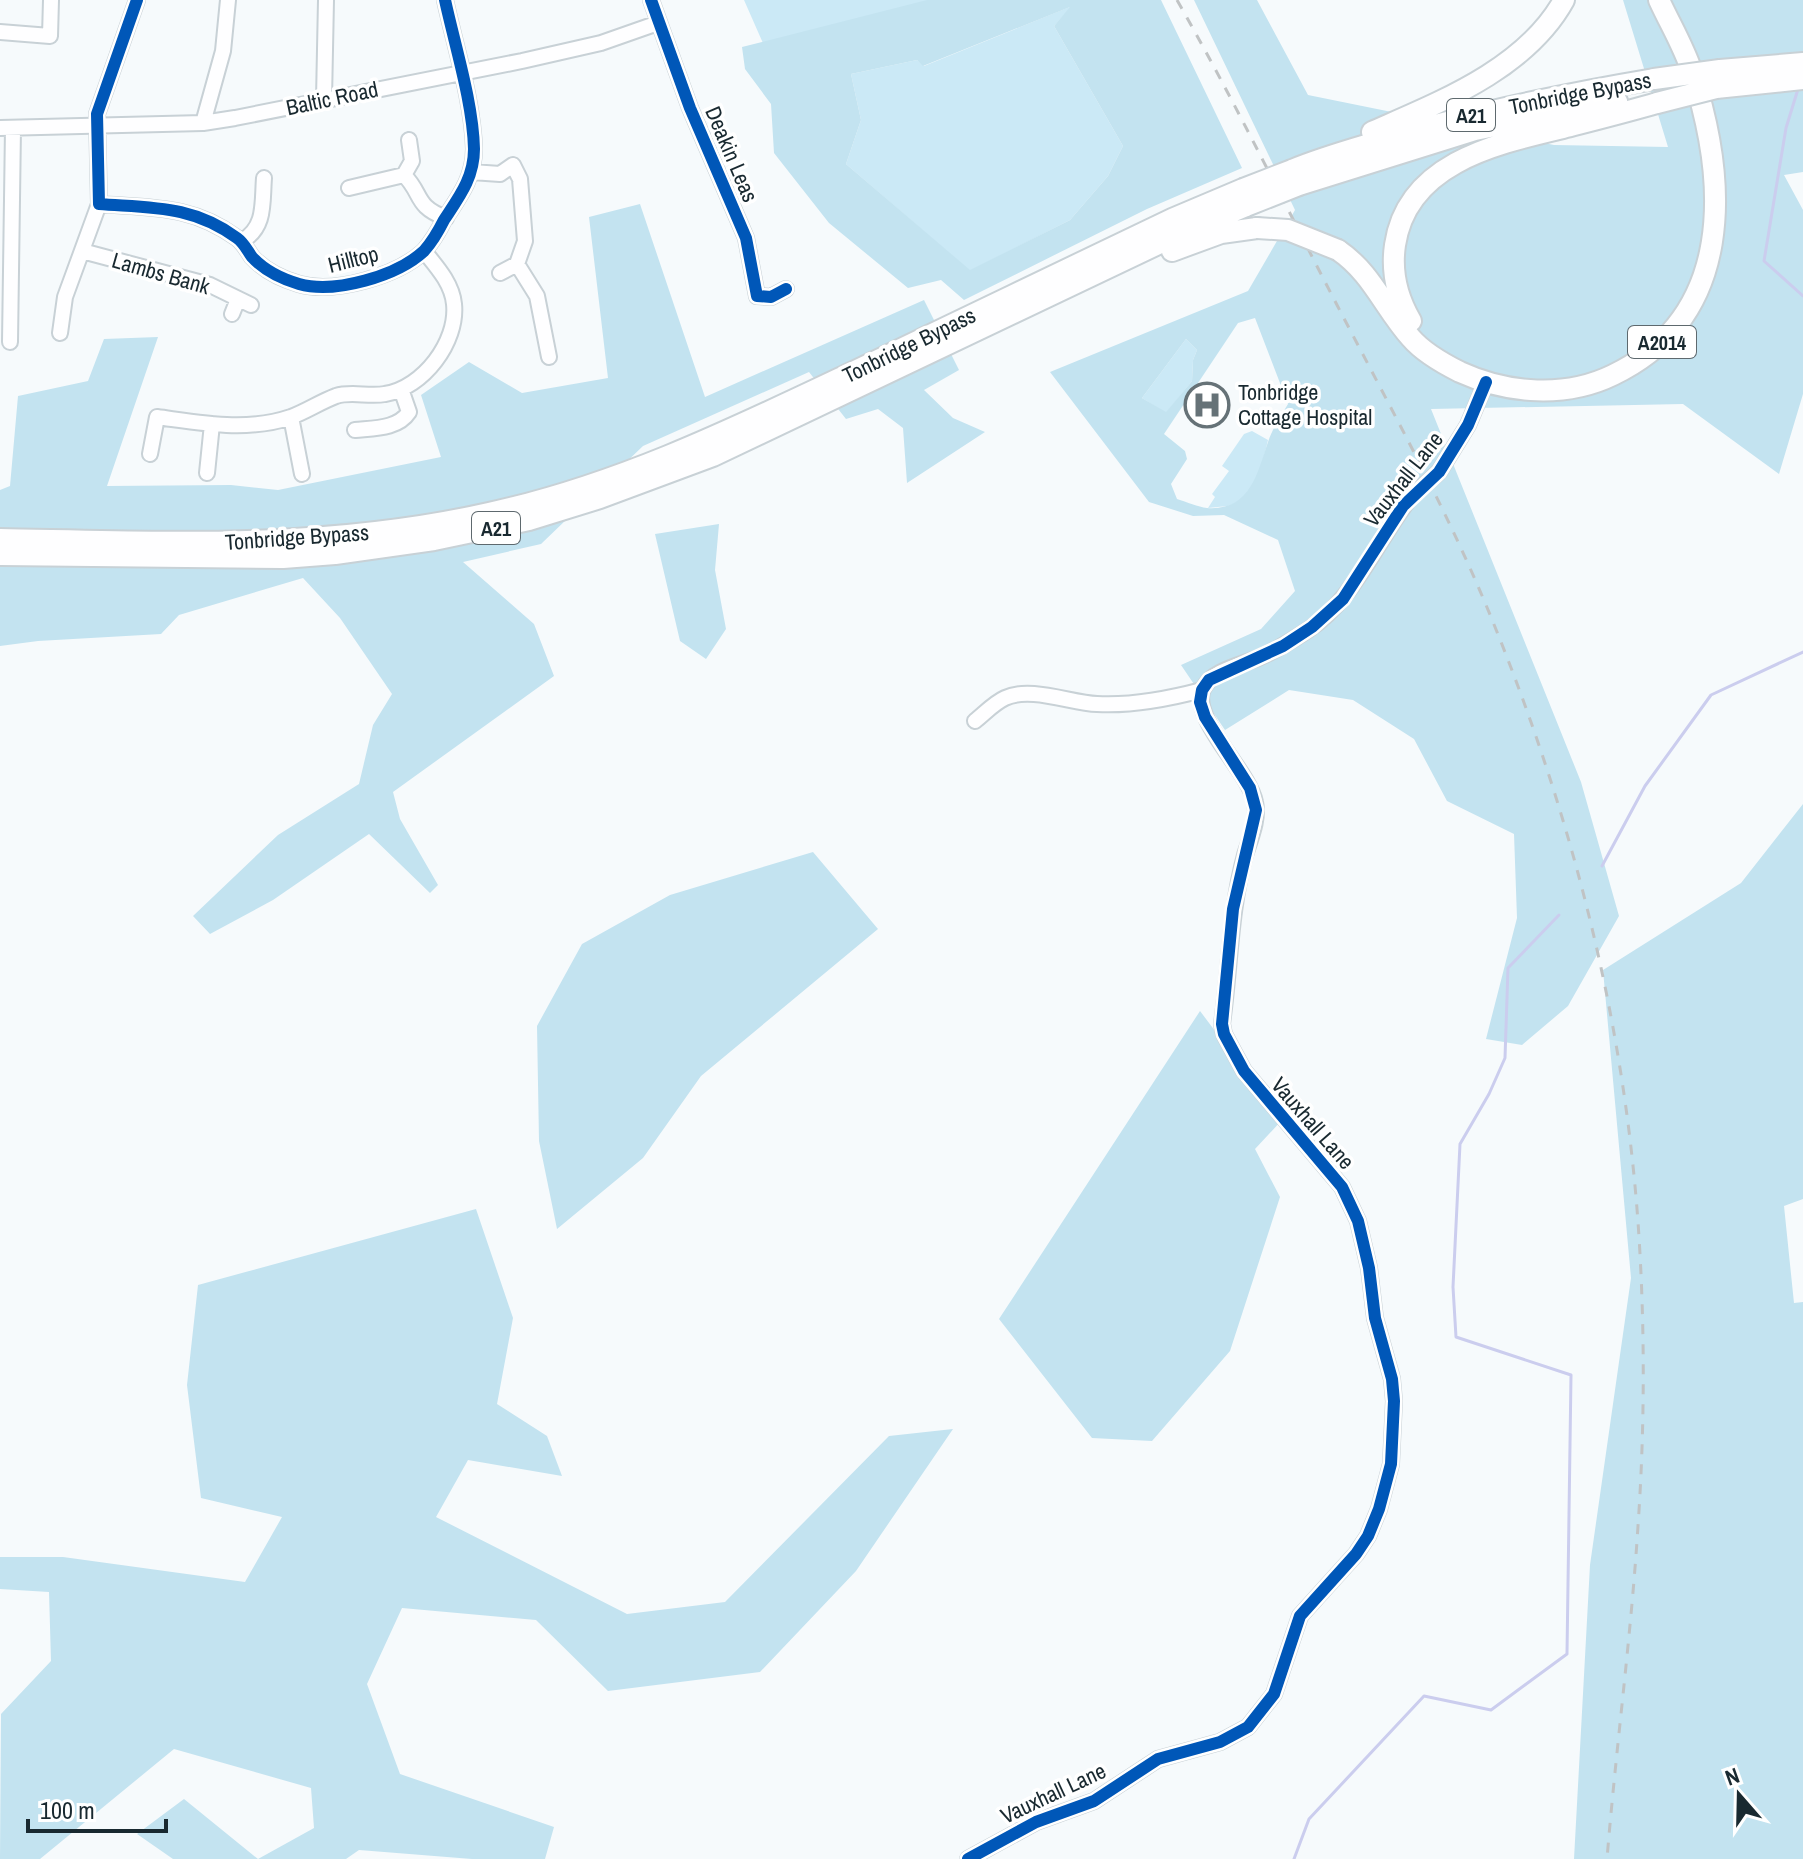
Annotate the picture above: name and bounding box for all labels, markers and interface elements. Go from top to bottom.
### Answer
street label: Tonbridge Bypass [1506,64,1654,122]
street label: Baltic Road [283,74,381,122]
road number: A21 [1447,99,1495,131]
street label: Deakin Leas [698,102,766,206]
street label: Hilltop [325,238,381,280]
street label: Lambs Bank [109,245,214,302]
street label: Tonbridge Bypass [838,300,980,390]
road number: A2014 [1628,326,1696,358]
place label: Tonbridge Cottage Hospital [1238,377,1372,432]
hospital icon: Tonbridge Cottage Hospital [1183,381,1231,429]
street label: Vauxhall Lane [1356,425,1450,533]
road number: A21 [472,512,520,544]
street label: Tonbridge Bypass [224,517,370,557]
street label: Vauxhall Lane [1265,1071,1361,1175]
north arrow [1699,1755,1779,1835]
street label: Vauxhall Lane [995,1756,1111,1830]
text: N [1721,1760,1743,1793]
scale bar [28,1783,166,1833]
text: 100 m [40,1794,95,1826]

